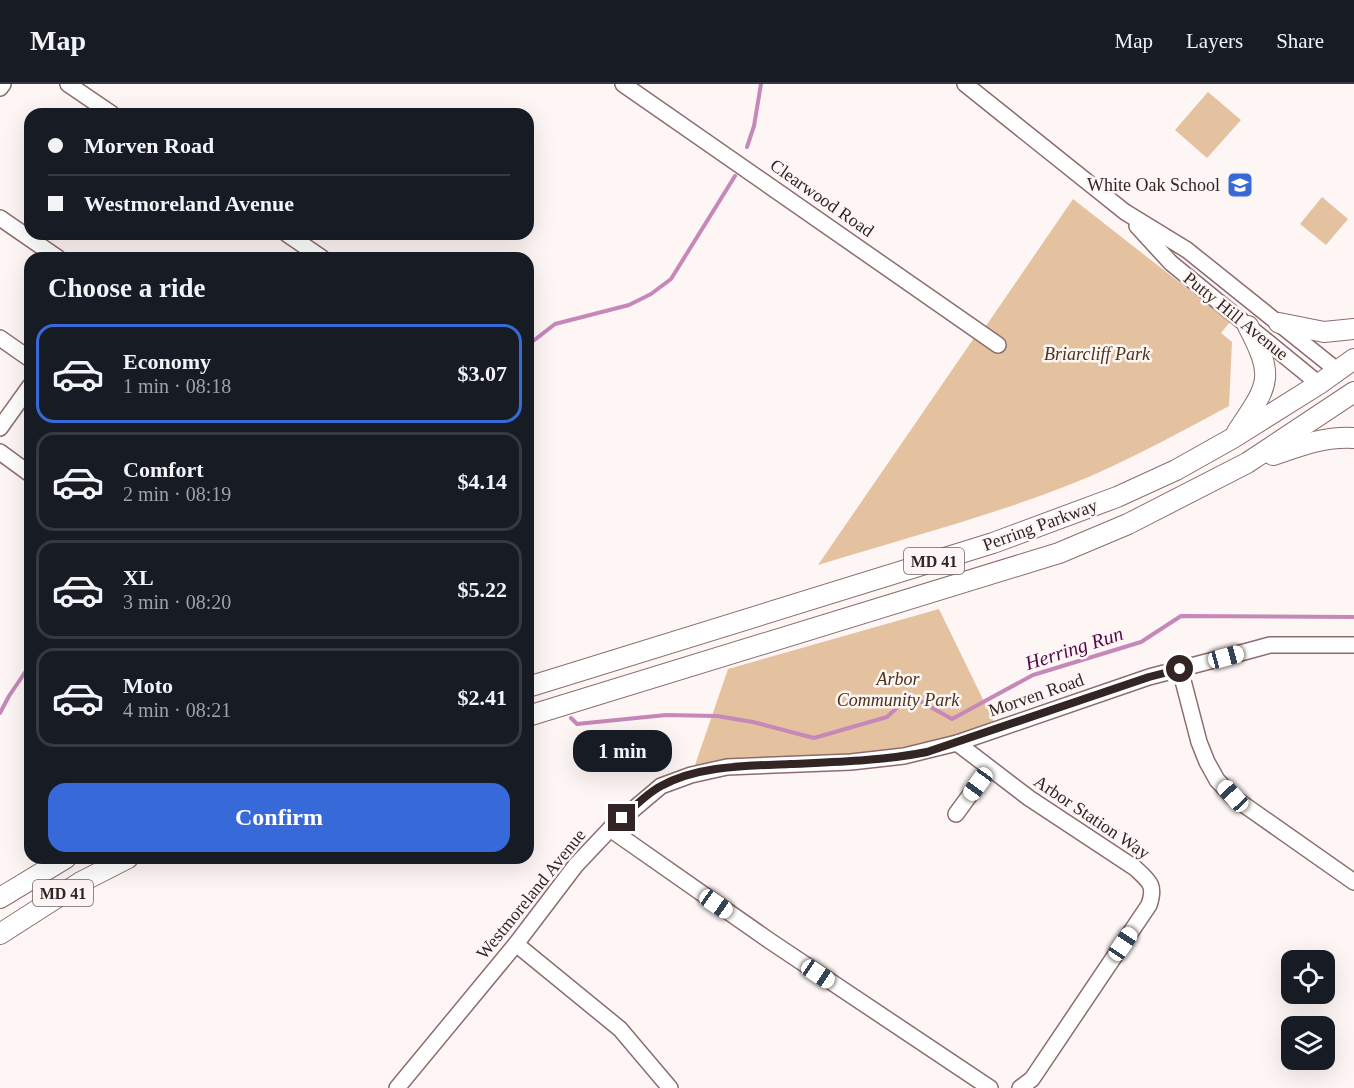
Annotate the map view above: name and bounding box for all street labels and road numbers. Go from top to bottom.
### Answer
street label: Clearwood Road [767,155,877,241]
street label: Putty Hill Avenue [1180,268,1292,364]
street label: Perring Parkway [980,495,1100,555]
road number: MD 41 [904,548,964,574]
street label: Morven Road [986,669,1086,721]
street label: Arbor Station Way [1030,771,1154,863]
street label: Westmoreland Avenue [472,825,590,963]
road number: MD 41 [33,880,93,906]

